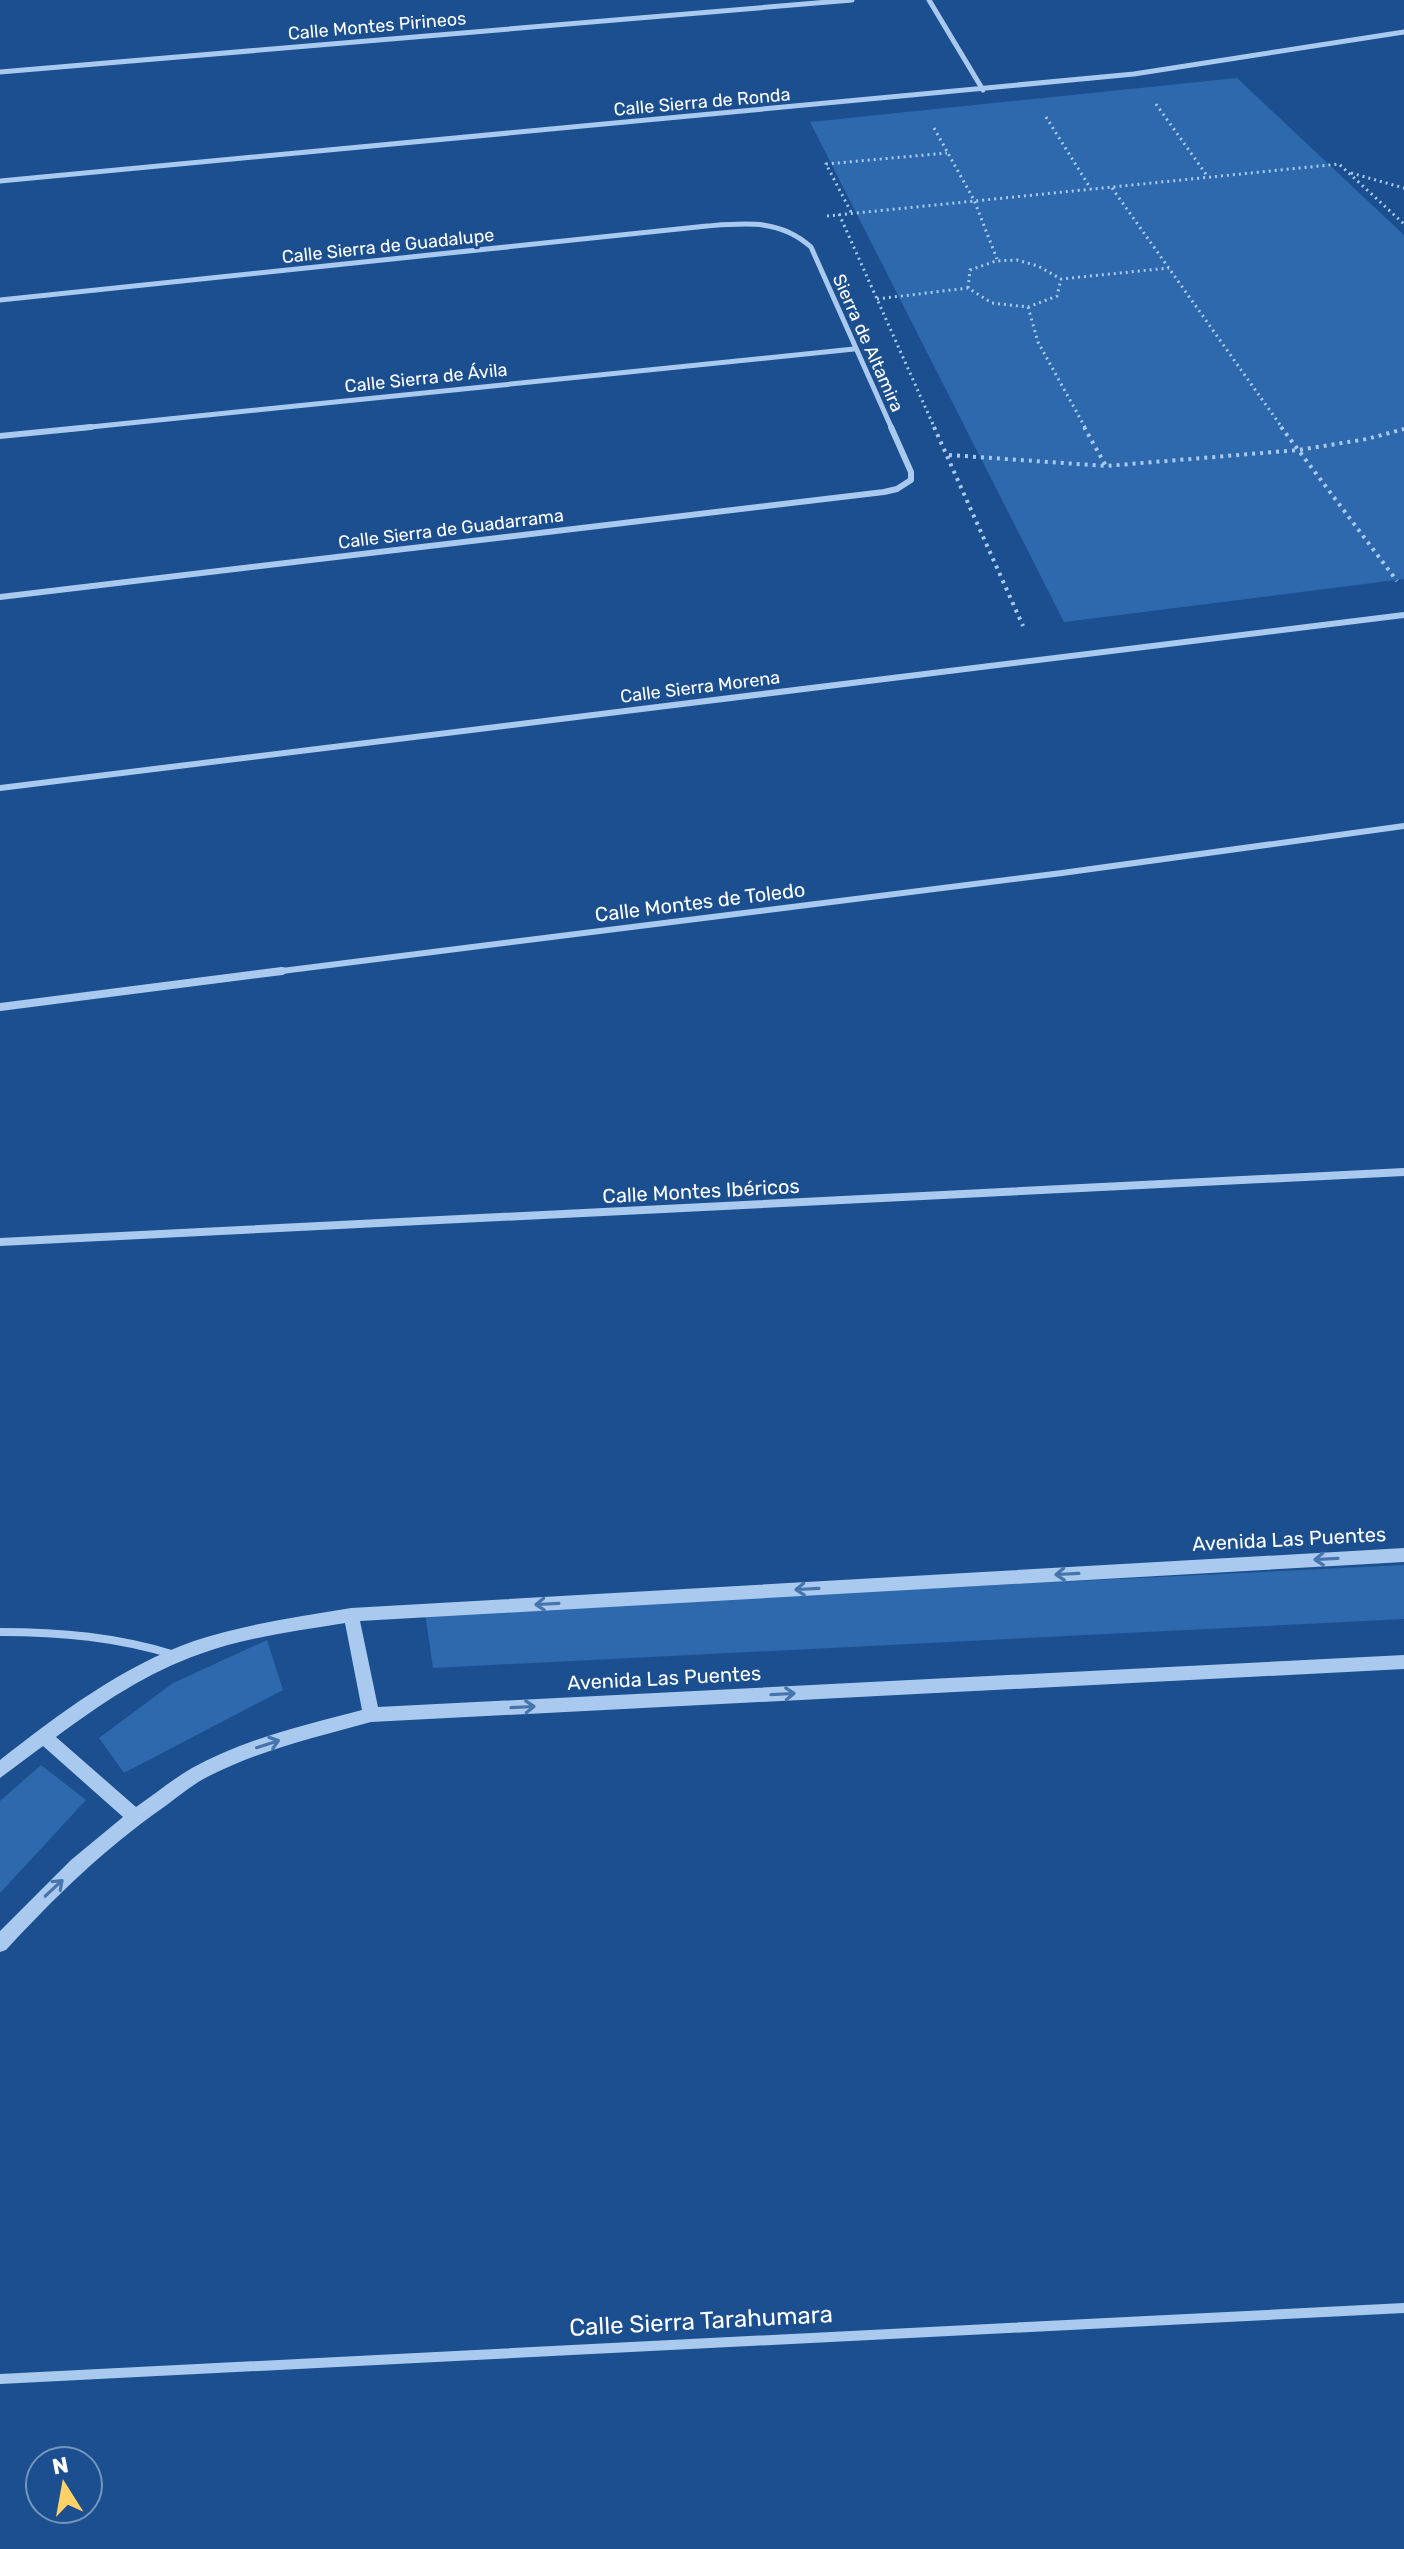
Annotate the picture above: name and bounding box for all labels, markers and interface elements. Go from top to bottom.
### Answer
street label: Calle Montes Pirineos [287,7,467,45]
street label: Calle Sierra de Ronda [613,83,791,121]
street label: Calle Sierra de Guadalupe [281,224,495,268]
street label: Sierra de Altamira [828,271,908,415]
street label: Calle Sierra de Ávila [344,359,508,397]
street label: Calle Sierra de Guadarrama [337,504,565,554]
street label: Calle Sierra Morena [619,666,781,708]
street label: Calle Montes de Toledo [593,877,807,927]
street label: Calle Montes Ibéricos [602,1174,800,1208]
street label: Avenida Las Puentes [1191,1522,1387,1556]
one-way arrow [1313,1552,1340,1567]
one-way arrow [1054,1567,1081,1582]
one-way arrow [794,1582,821,1597]
one-way arrow [534,1596,561,1611]
street label: Avenida Las Puentes [566,1661,762,1695]
one-way arrow [769,1686,796,1701]
one-way arrow [509,1700,536,1715]
one-way arrow [254,1736,280,1751]
one-way arrow [43,1879,63,1897]
street label: Calle Sierra Tarahumara [569,2300,833,2342]
north arrow [24,2445,104,2525]
text: N [50,2451,71,2481]

